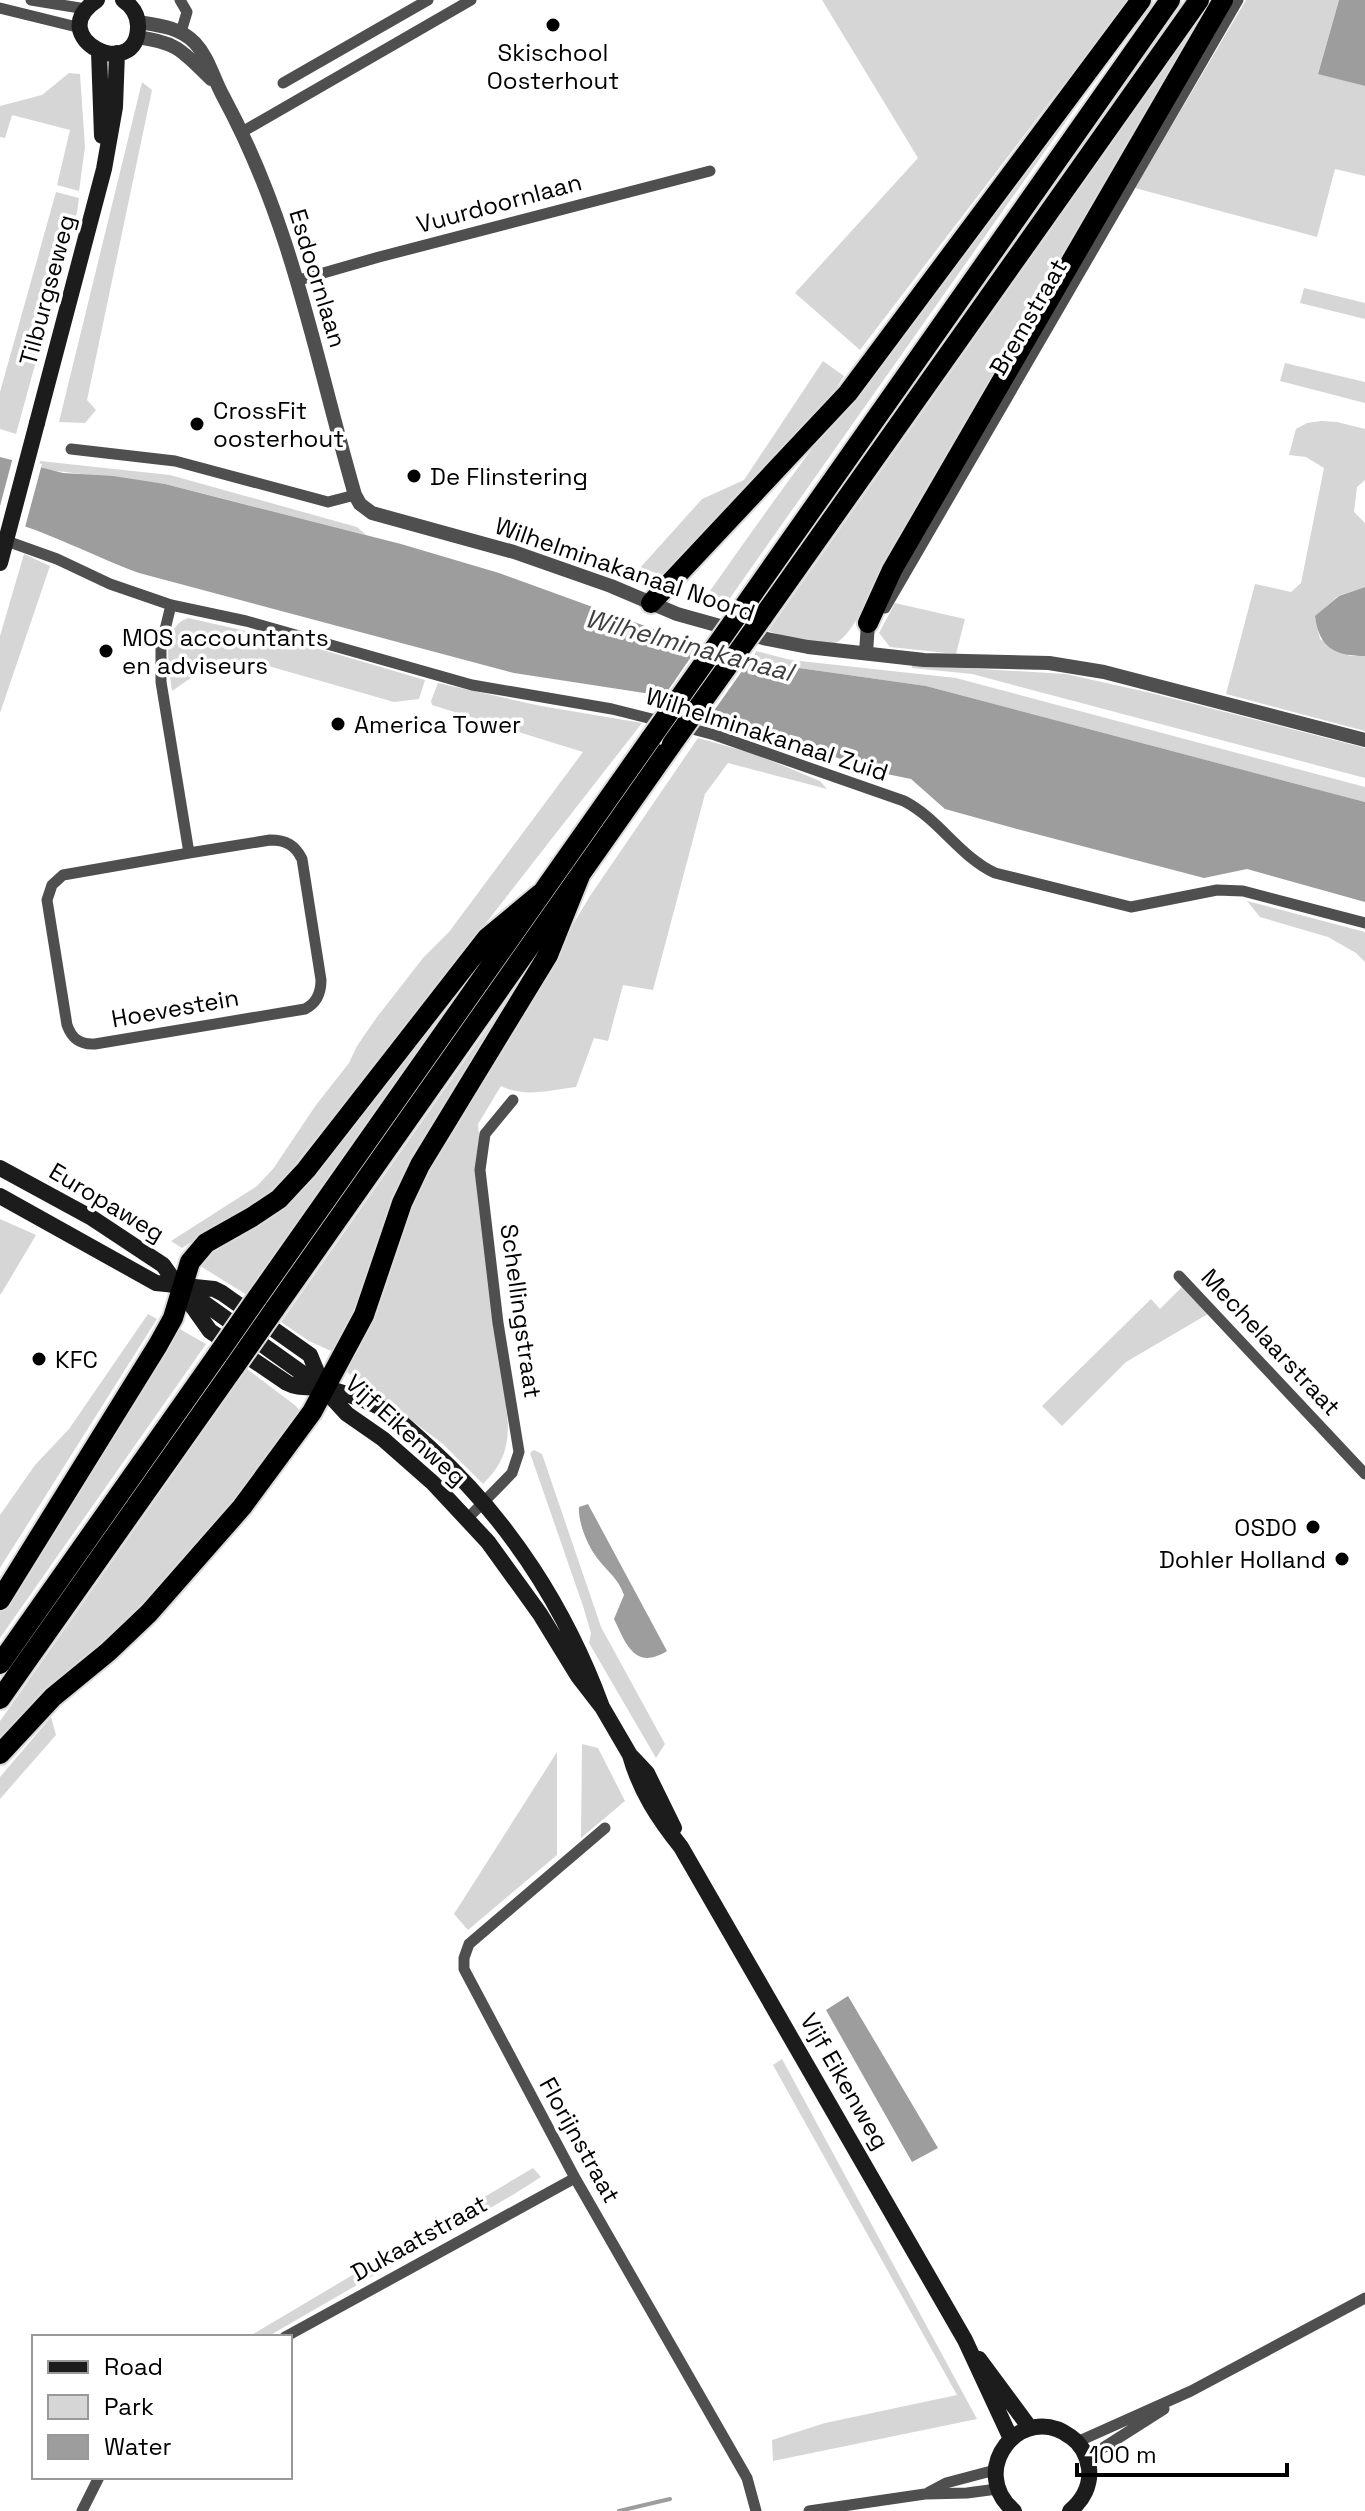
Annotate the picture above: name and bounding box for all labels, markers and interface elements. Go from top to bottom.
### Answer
marker: Skischool Oosterhout [544,16,562,34]
place label: Skischool Oosterhout [487,37,619,96]
street label: Vuurdoornlaan [413,166,585,240]
street label: Esdoornlaan [282,205,354,351]
street label: Tilburgseweg [12,211,82,369]
street label: Bremstraat [982,253,1074,381]
place label: CrossFit oosterhout [213,395,344,454]
marker: CrossFit oosterhout [188,415,206,433]
place label: De Flinstering [430,461,588,492]
marker: De Flinstering [405,467,423,485]
street label: Wilhelminakanaal Noord [491,510,759,628]
water label: Wilhelminakanaal [581,601,799,690]
place label: MOS accountants en adviseurs [122,622,329,681]
marker: MOS accountants en adviseurs [97,642,115,660]
street label: Wilhelminakanaal Zuid [642,680,892,788]
place label: America Tower [354,709,521,740]
marker: America Tower [329,715,347,733]
street label: Hoevestein [109,982,241,1034]
street label: Europaweg [44,1155,170,1249]
street label: Schellingstraat [493,1222,549,1400]
street label: Mechelaarstraat [1195,1262,1347,1422]
place label: KFC [55,1344,98,1375]
marker: KFC [30,1350,48,1368]
street label: Vijf Eikenweg [339,1367,473,1493]
place label: OSDO [1234,1512,1297,1543]
marker: OSDO [1304,1518,1322,1536]
place label: Dohler Holland [1159,1544,1326,1575]
marker: Dohler Holland [1333,1550,1351,1568]
street label: Vijf Eikenweg [793,2007,897,2155]
street label: Florijnstraat [533,2072,627,2208]
street label: Dukaatstraat [345,2188,493,2288]
legend [32,2335,292,2479]
text: Road [104,2351,163,2382]
text: Park [104,2391,154,2422]
scale bar [1077,2427,1287,2477]
text: Water [104,2431,172,2462]
text: 100 m [1089,2439,1157,2470]

